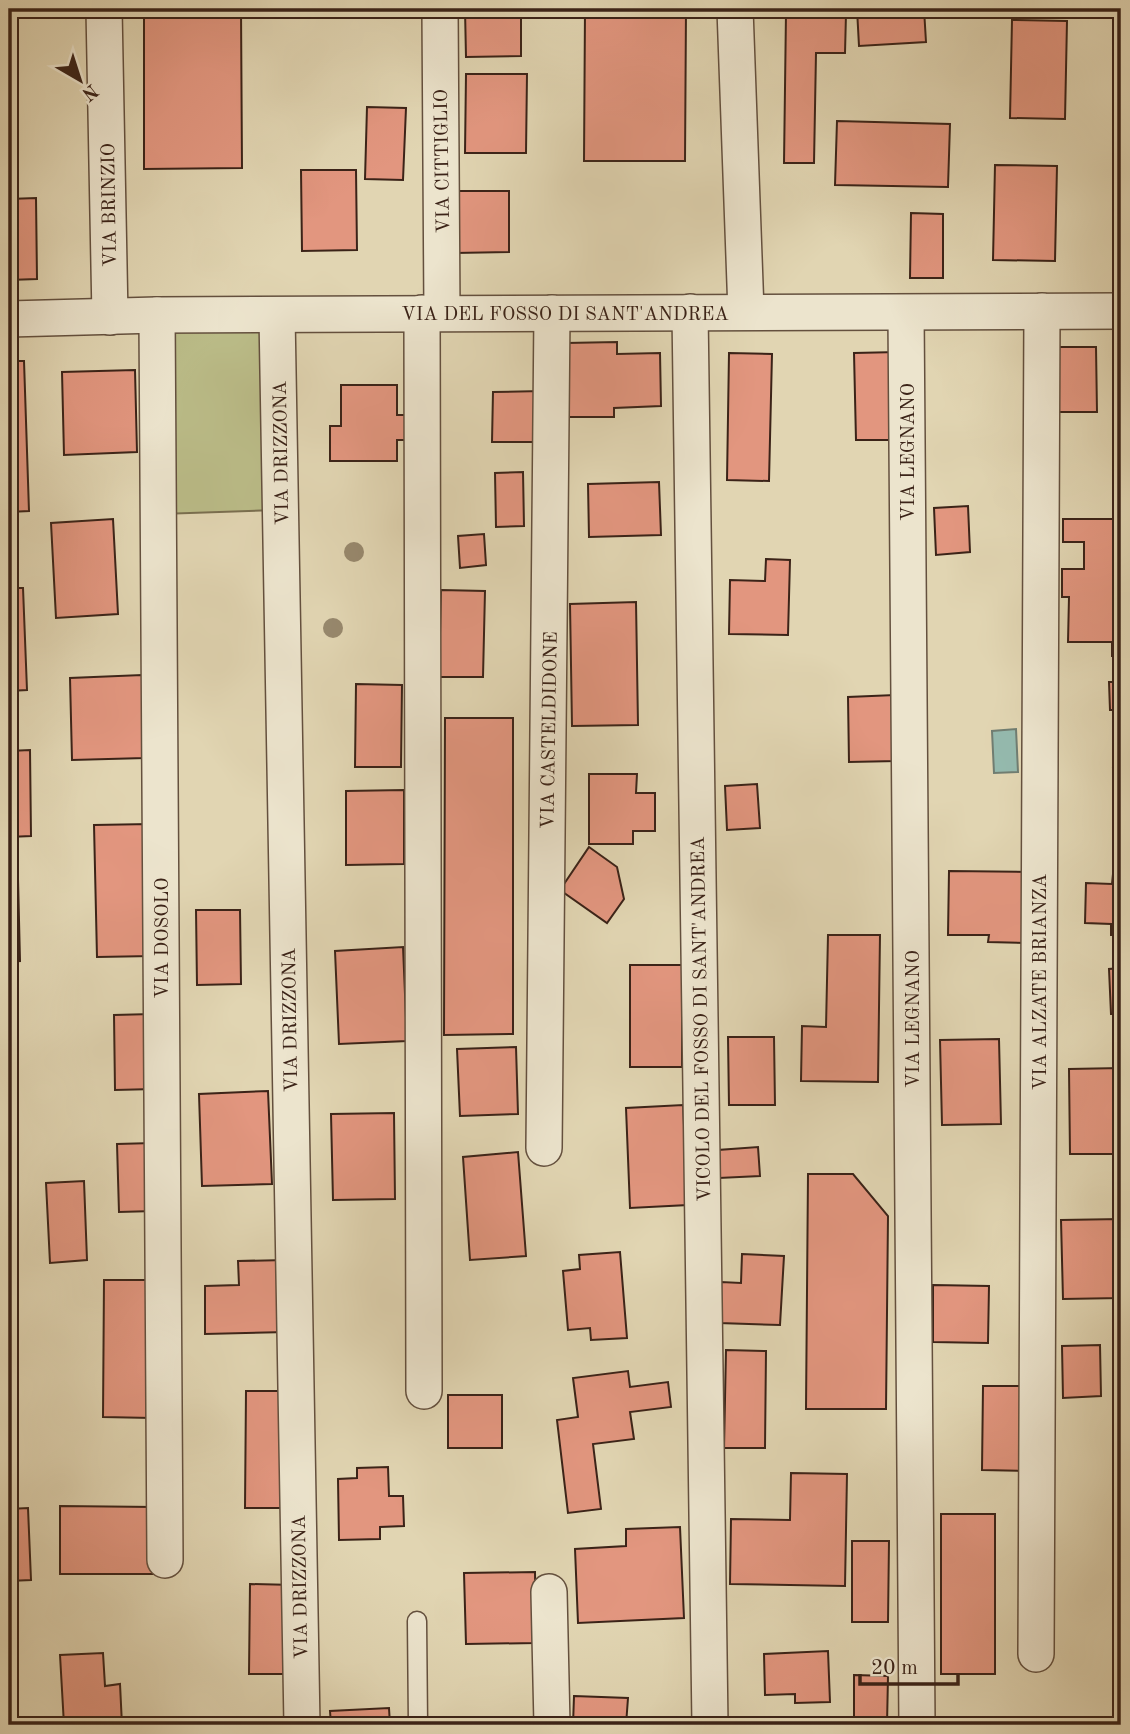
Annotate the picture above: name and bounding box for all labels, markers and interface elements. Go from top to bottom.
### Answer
north arrow [46,46,116,116]
text: N [77,79,101,104]
street label: VIA CITTIGLIO [433,89,454,233]
street label: VIA BRINZIO [100,143,121,267]
street label: VIA DEL FOSSO DI SANT'ANDREA [401,306,729,325]
street label: VIA DRIZZONA [272,380,293,525]
street label: VIA LEGNANO [900,383,919,521]
street label: VIA CASTELDIDONE [539,631,562,829]
street label: VICOLO DEL FOSSO DI SANT'ANDREA [690,836,715,1202]
street label: VIA ALZATE BRIANZA [1032,873,1051,1090]
street label: VIA DOSOLO [154,877,173,999]
street label: VIA DRIZZONA [281,947,302,1092]
street label: VIA LEGNANO [905,950,924,1088]
street label: VIA DRIZZONA [291,1514,312,1659]
scale bar [860,1643,958,1687]
text: 20 m [871,1658,918,1679]

